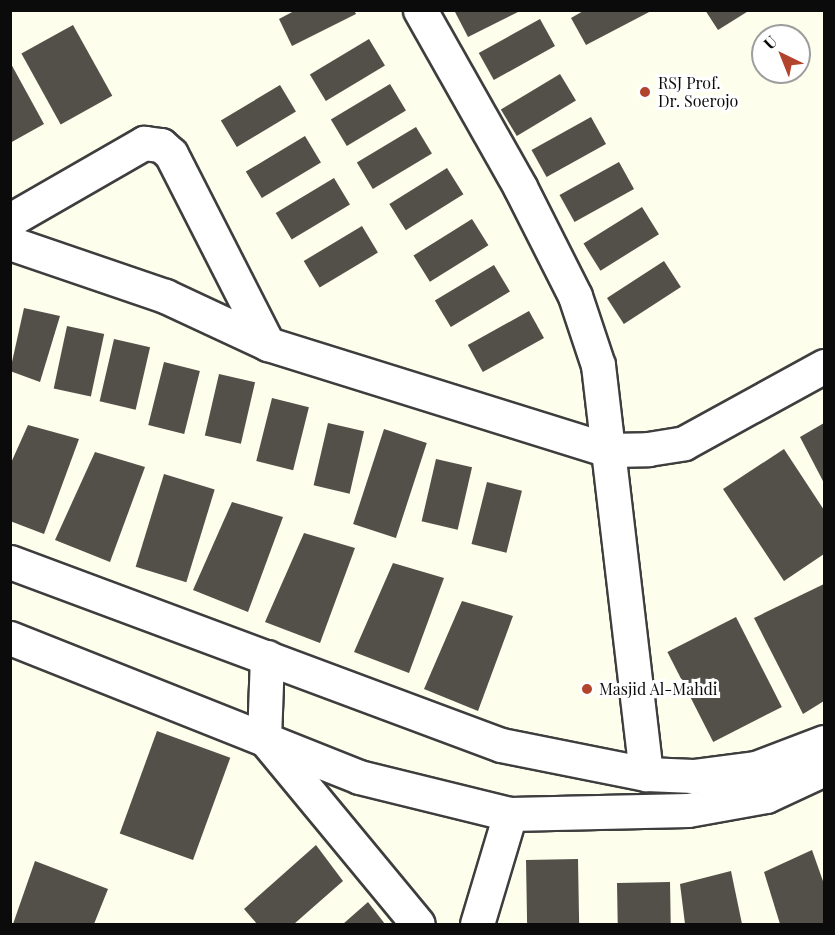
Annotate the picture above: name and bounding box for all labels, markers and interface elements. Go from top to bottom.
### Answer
north arrow [751,24,811,84]
text: U [759,30,781,53]
place label: RSJ Prof. Dr. Soerojo [658,73,738,111]
marker: RSJ Prof. Dr. Soerojo [636,83,654,101]
place label: Masjid Al-Mahdi [599,679,718,699]
marker: Masjid Al-Mahdi [580,682,594,696]

